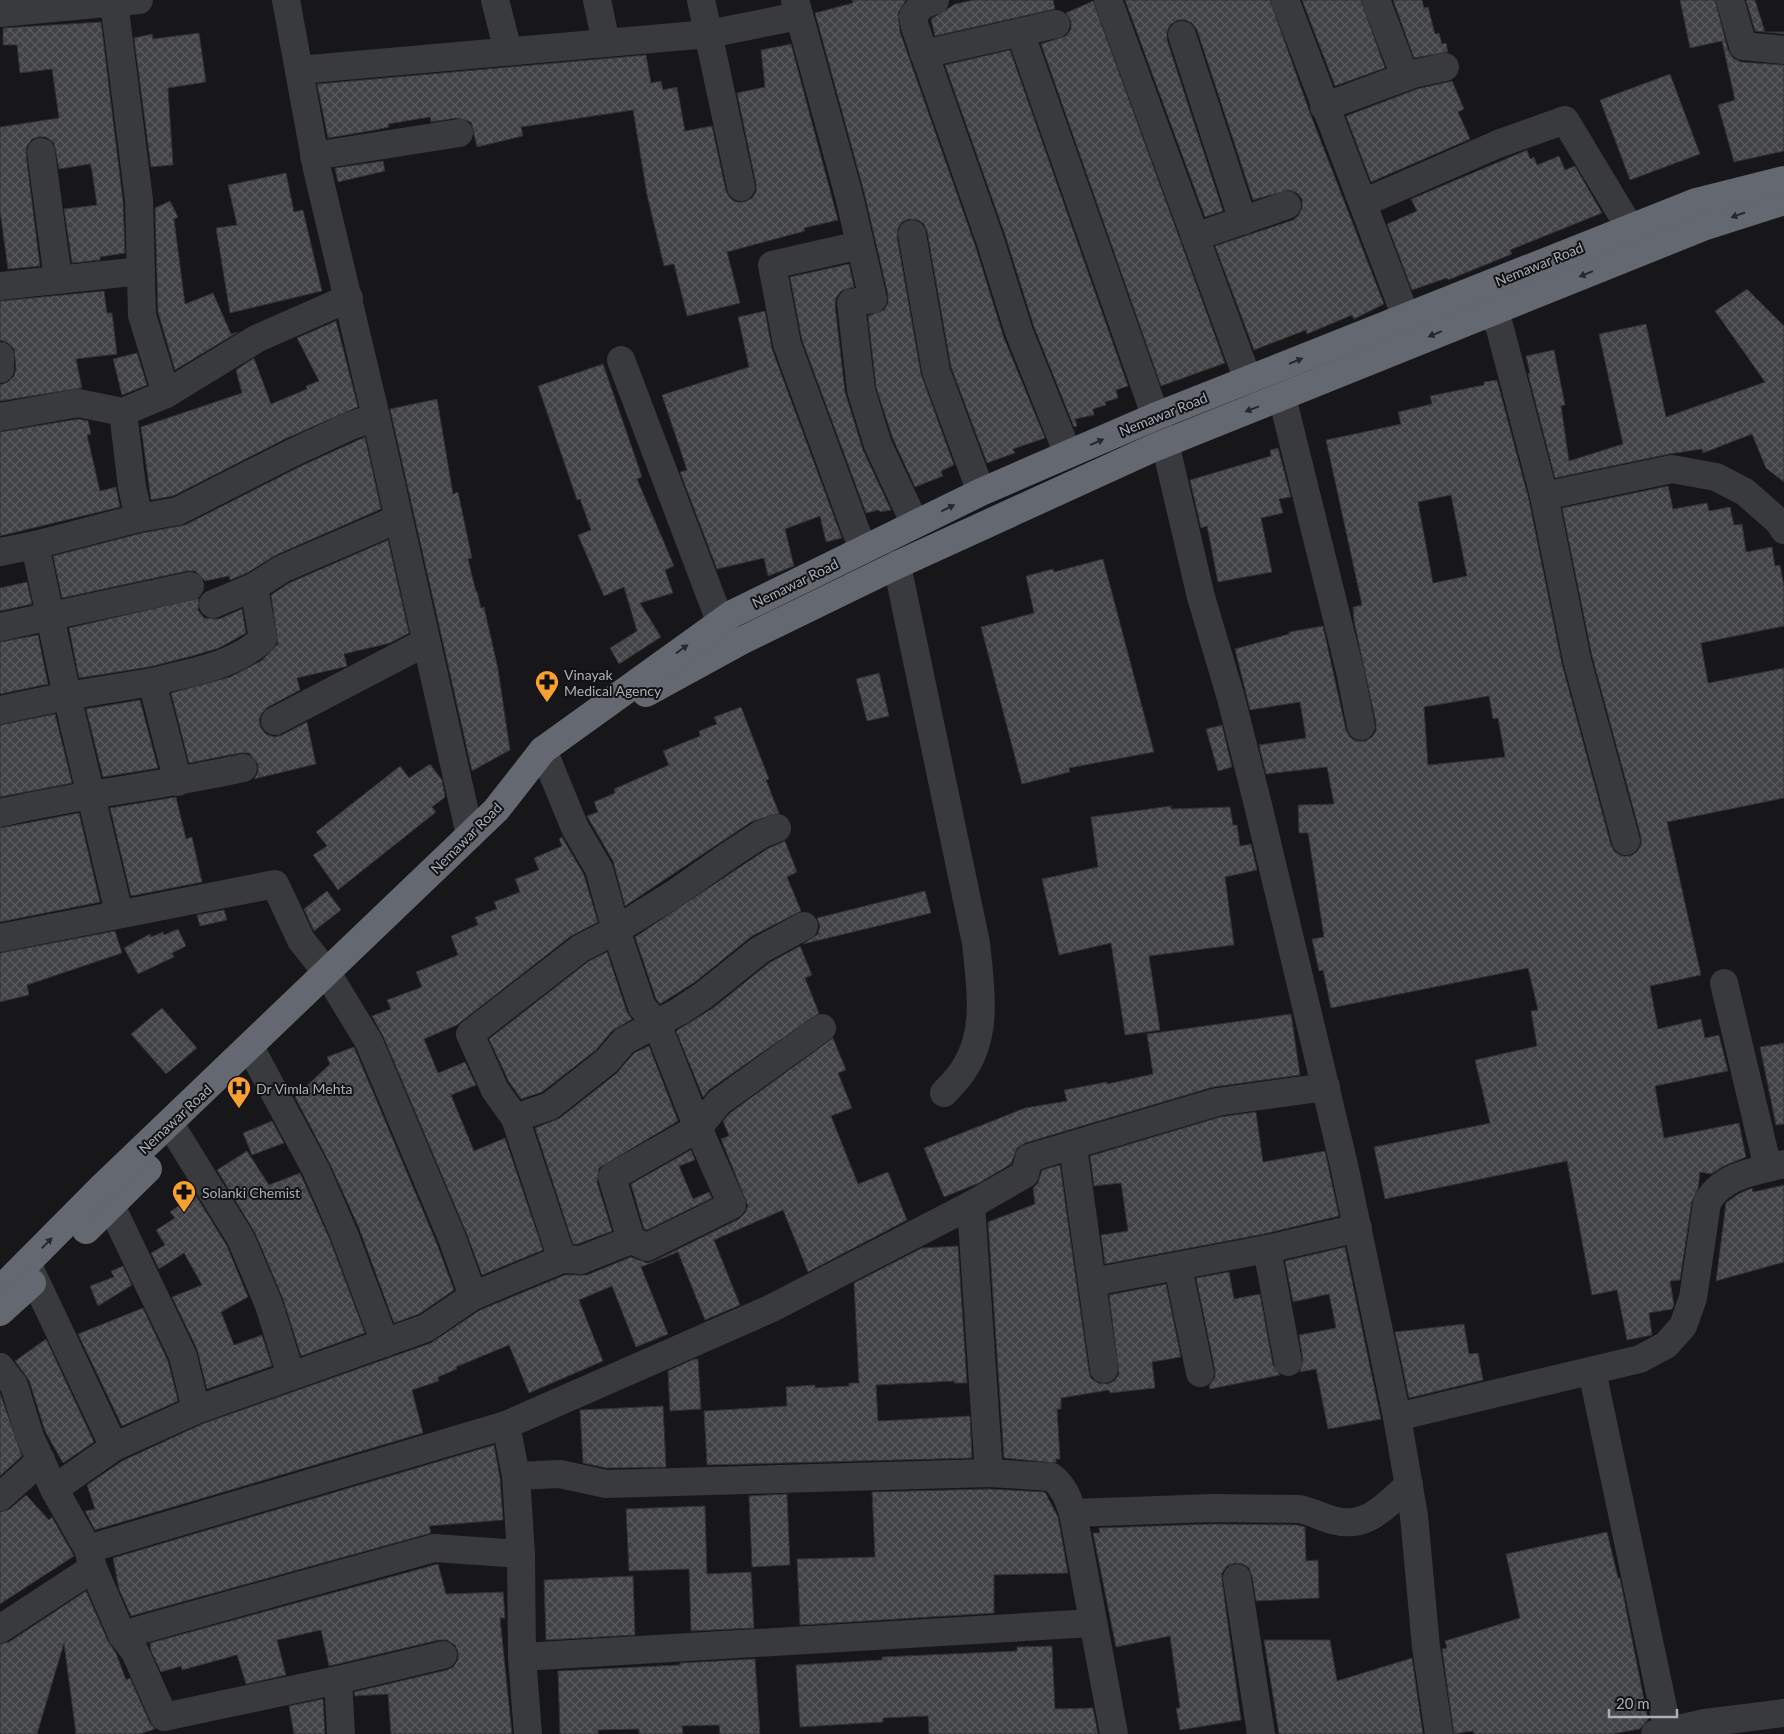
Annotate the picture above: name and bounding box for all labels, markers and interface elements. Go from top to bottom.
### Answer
one-way arrow [1730,212,1745,219]
street label: Nemawar Road [1492,239,1586,289]
one-way arrow [1579,271,1593,279]
one-way arrow [1428,331,1442,339]
one-way arrow [1289,356,1303,364]
street label: Nemawar Road [1116,389,1210,439]
one-way arrow [1245,406,1260,413]
one-way arrow [1090,437,1104,445]
one-way arrow [941,503,956,512]
street label: Nemawar Road [749,555,841,611]
one-way arrow [675,644,689,654]
place label: Vinayak Medical Agency [564,666,662,699]
pharmacy icon: Vinayak Medical Agency [534,669,560,703]
street label: Nemawar Road [427,799,505,877]
hospital icon: Dr Vimla Mehta [226,1075,252,1109]
place label: Dr Vimla Mehta [256,1080,352,1097]
street label: Nemawar Road [135,1081,215,1157]
pharmacy icon: Solanki Chemist [171,1179,197,1213]
place label: Solanki Chemist [202,1184,300,1201]
one-way arrow [41,1237,53,1249]
scale bar [1609,1686,1676,1718]
text: 20 m [1616,1694,1650,1712]

